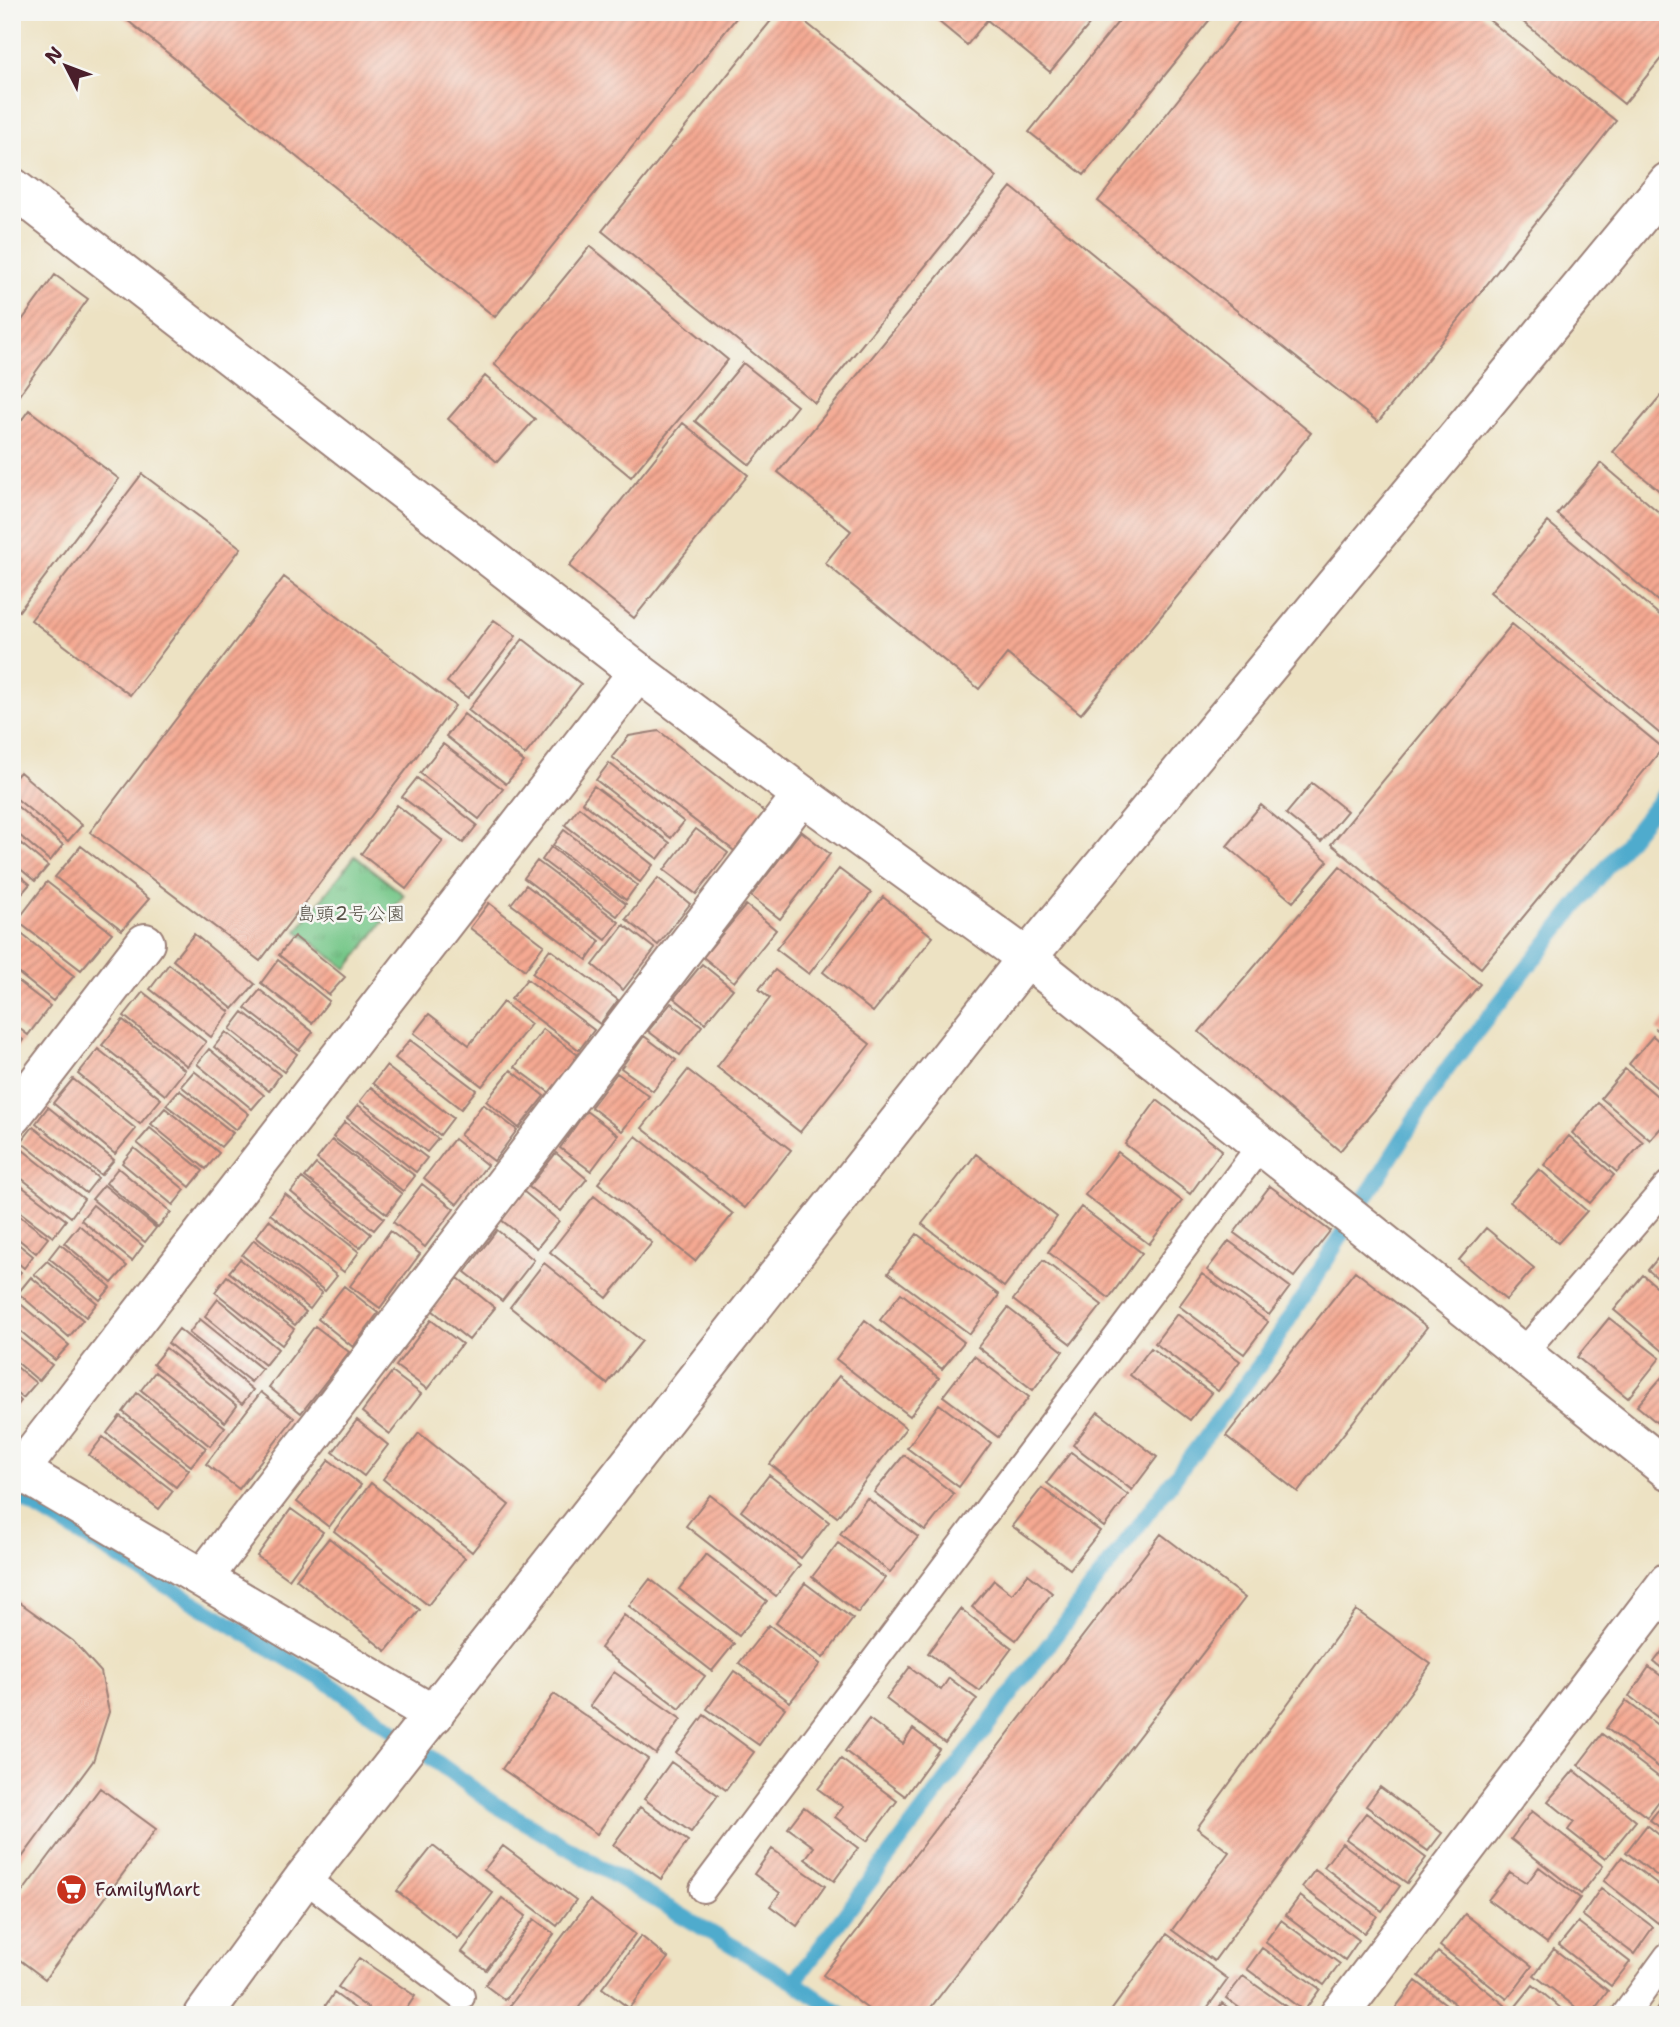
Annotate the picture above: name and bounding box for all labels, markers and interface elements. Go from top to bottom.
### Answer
north arrow [32,32,102,102]
text: N [39,41,68,69]
park label: 島頭2号公園 [297,901,405,926]
supermarket icon: FamilyMart [55,1872,89,1906]
place label: FamilyMart [95,1877,201,1902]

